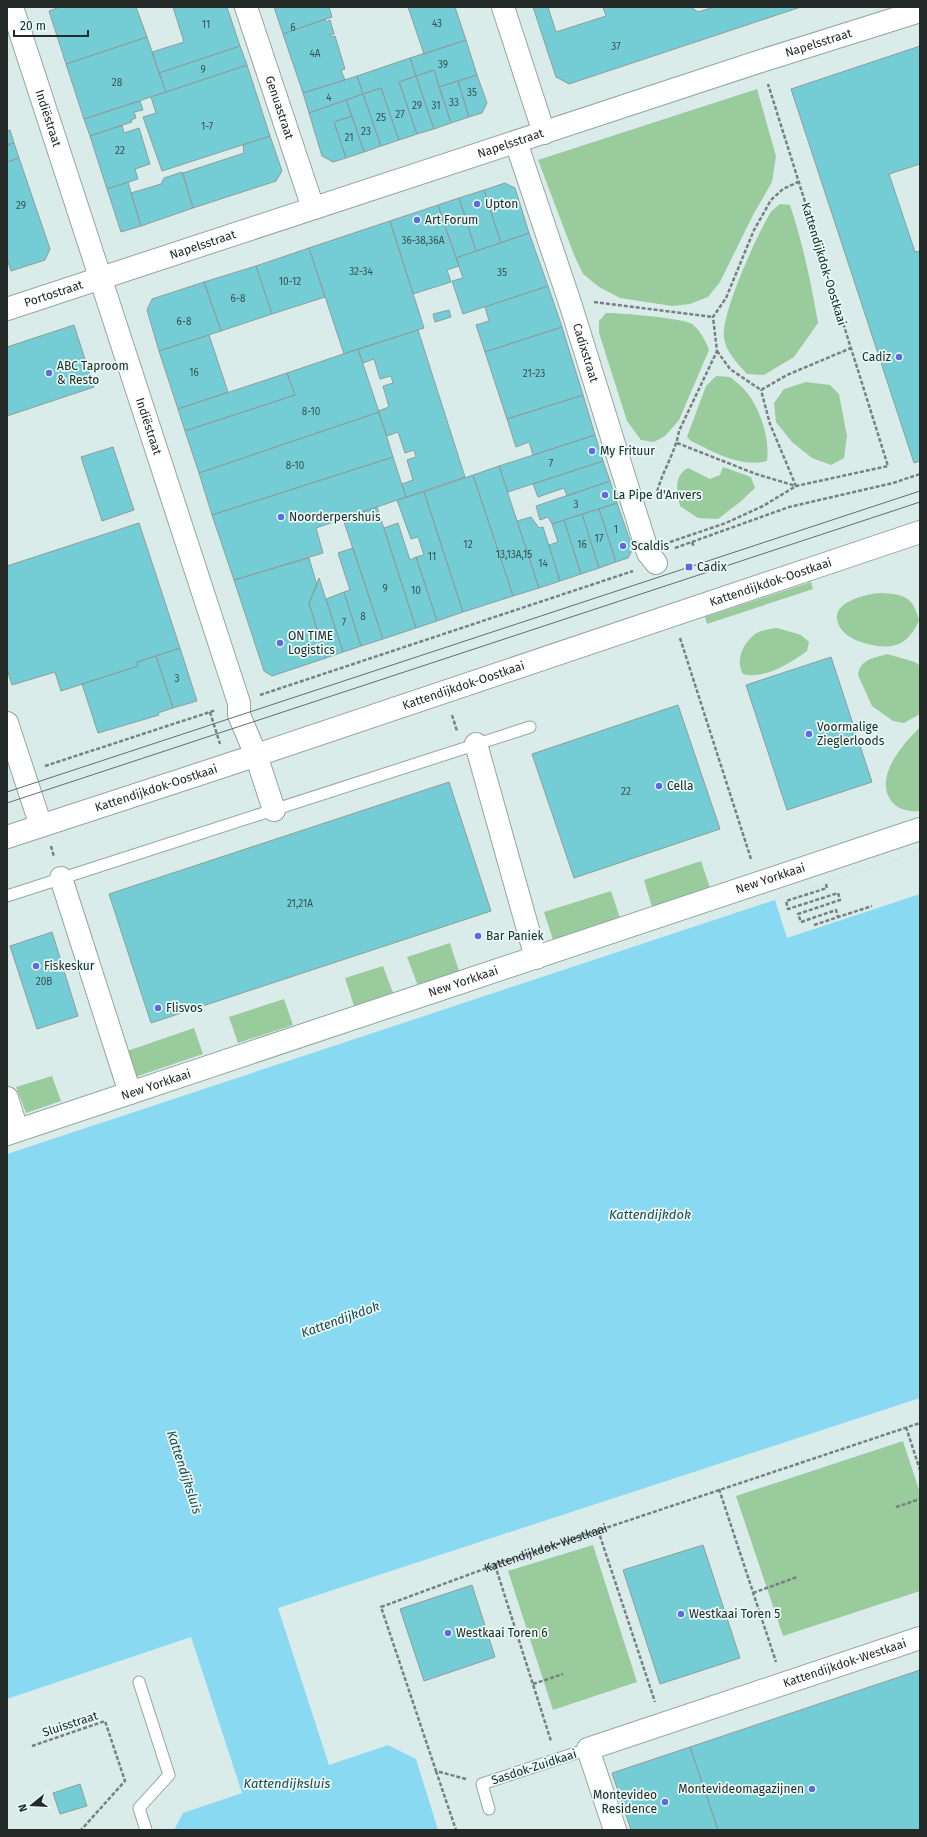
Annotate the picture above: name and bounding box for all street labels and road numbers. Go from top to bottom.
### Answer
street label: Napelsstraat [783,26,854,60]
street label: Genuastraat [262,74,297,142]
street label: Indiëstraat [32,88,64,149]
street label: Napelsstraat [476,126,546,161]
street label: Kattendijkdok-Oostkaai [799,201,849,327]
street label: Napelsstraat [168,227,238,262]
street label: Portostraat [22,277,85,310]
street label: Cadixstraat [570,322,602,385]
street label: Indiëstraat [133,396,165,457]
street label: Kattendijkdok-Oostkaai [708,555,834,609]
street label: Kattendijkdok-Oostkaai [401,658,526,713]
street label: Kattendijkdok-Oostkaai [93,762,219,815]
street label: New Yorkkaai [734,860,807,897]
street label: New Yorkkaai [427,963,500,1000]
street label: New Yorkkaai [119,1067,193,1103]
street label: Kattendijkdok-Westkaai [482,1521,609,1575]
street label: Kattendijkdok-Westkaai [781,1636,908,1690]
street label: Sluisstraat [41,1708,100,1740]
street label: Sasdok-Zuidkaai [490,1747,578,1787]

